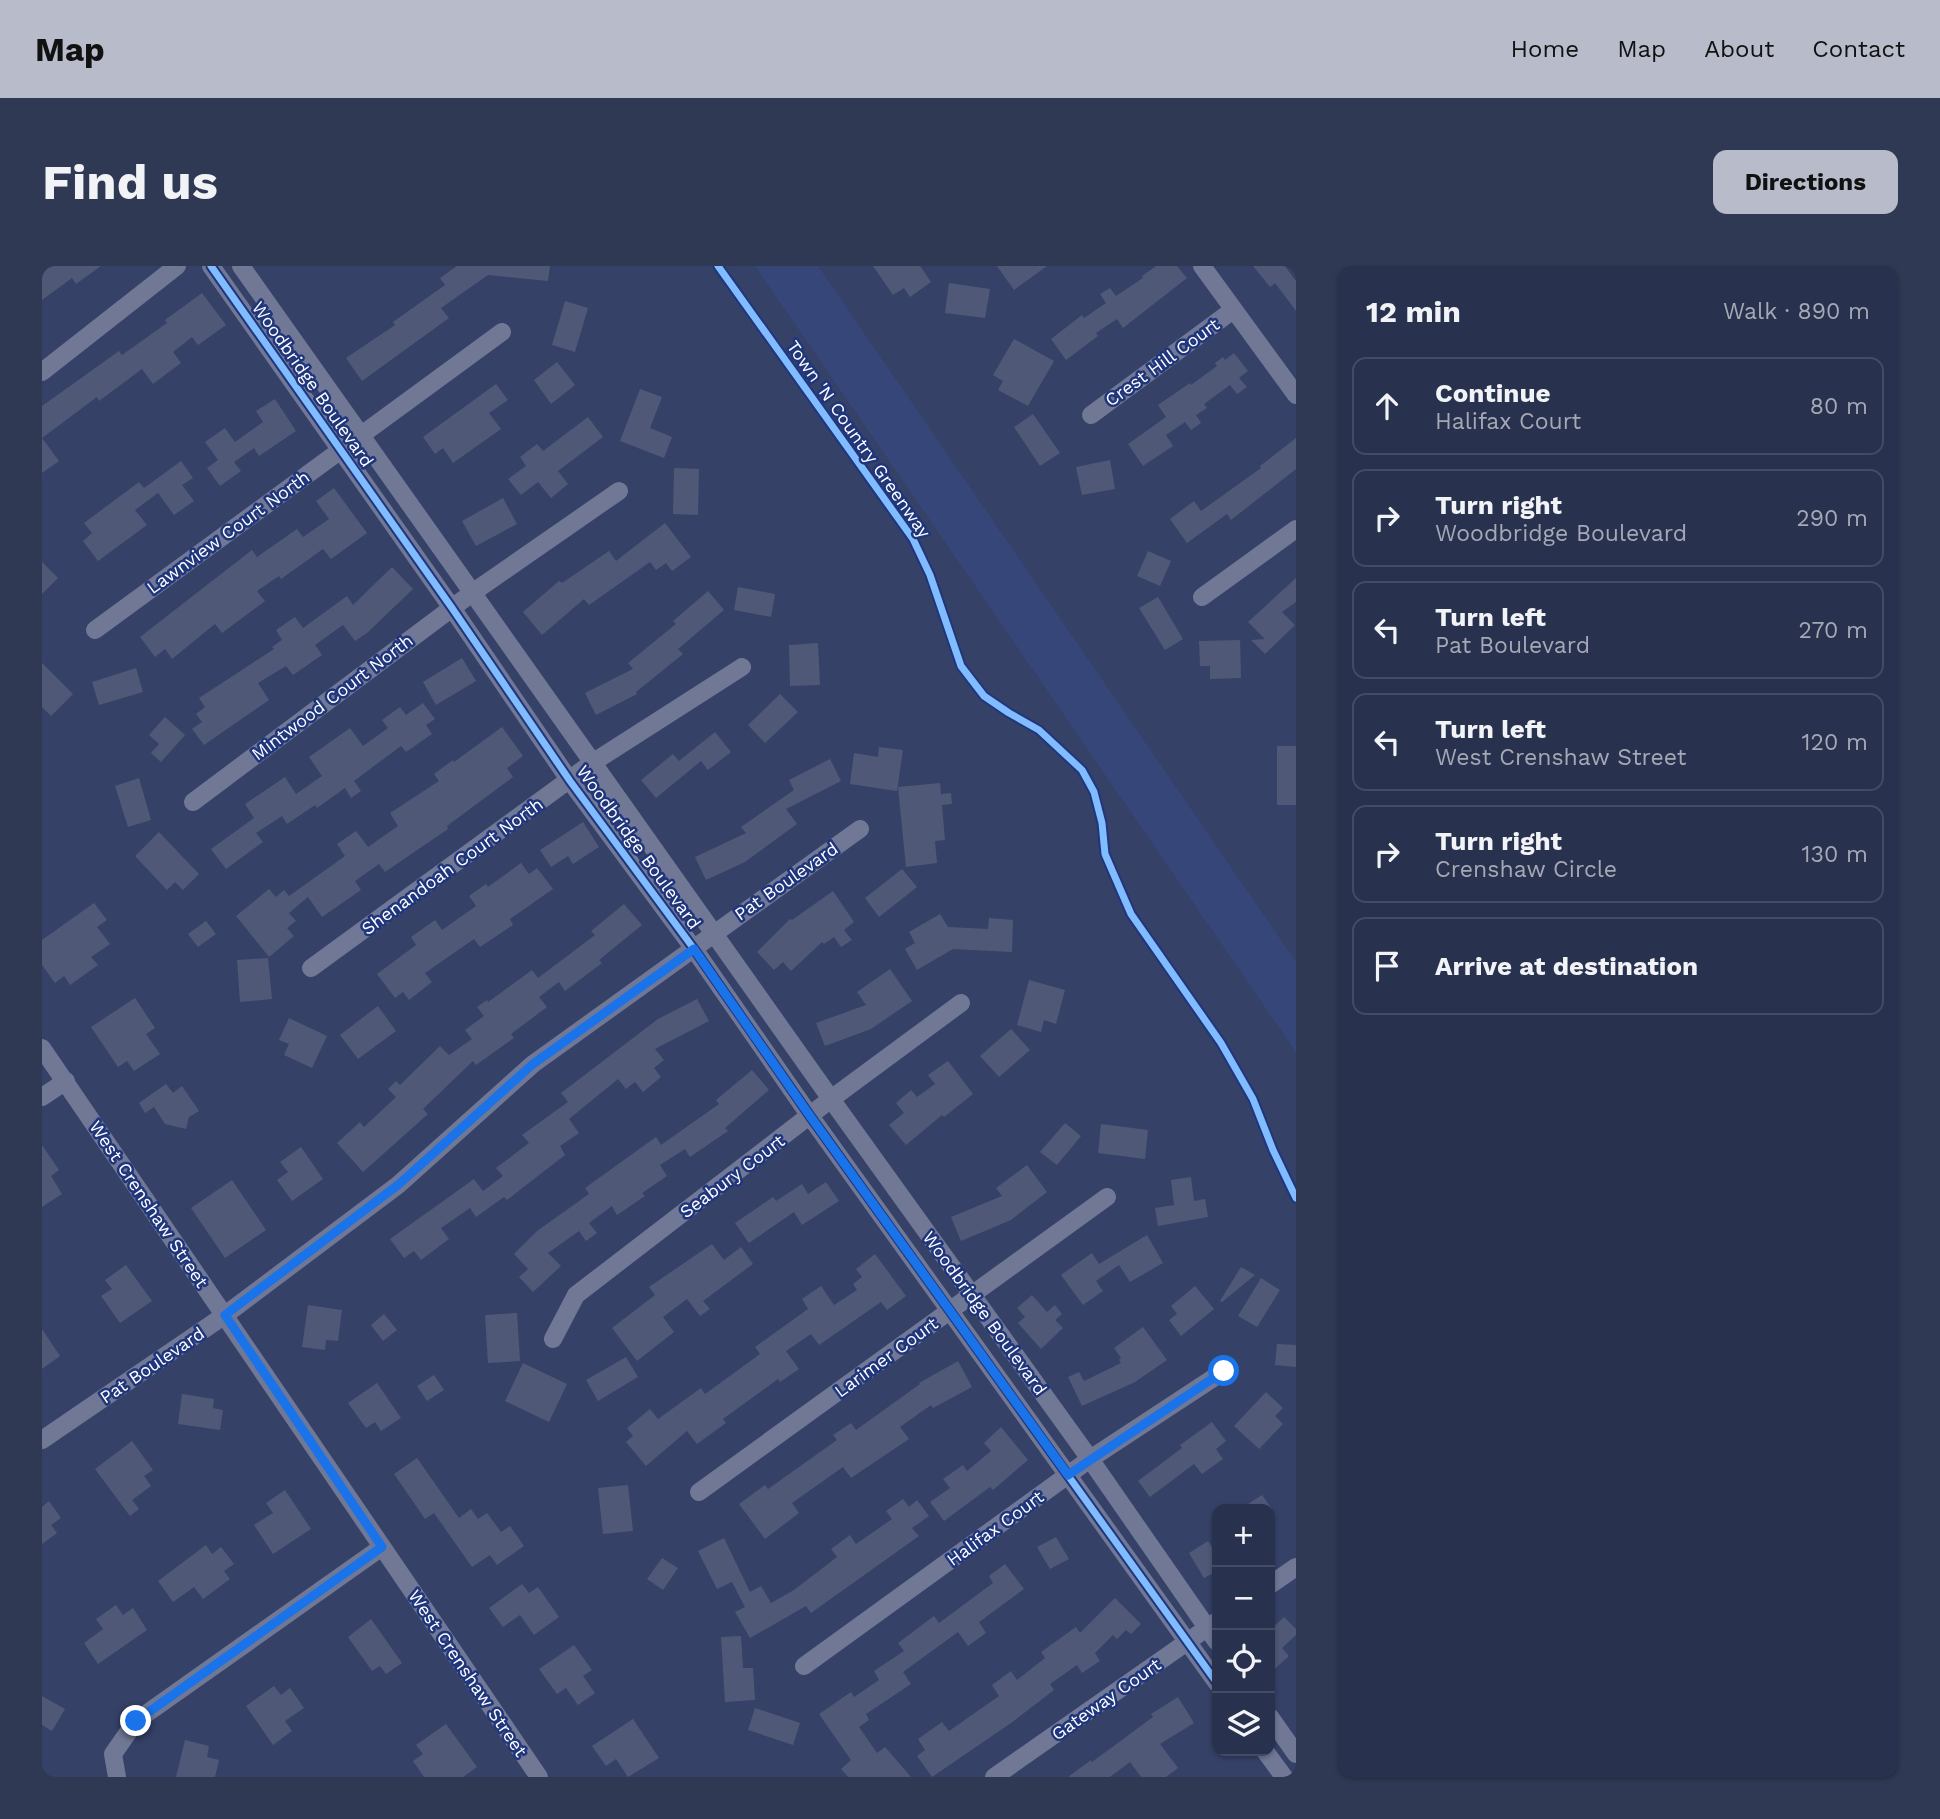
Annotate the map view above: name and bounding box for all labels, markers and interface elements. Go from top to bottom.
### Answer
text: Map [35,30,105,69]
text: Home [1511,35,1579,63]
text: Map [1617,35,1666,63]
text: About [1704,35,1774,63]
text: Contact [1812,35,1905,63]
button: Directions [1713,150,1898,214]
text: Find us [42,153,218,211]
text: 12 min [1366,294,1461,329]
street label: Woodbridge Boulevard [248,297,378,471]
text: Walk · 890 m [1723,298,1870,325]
street label: Crest Hill Court [1101,313,1224,410]
street label: Town 'N Country Greenway [783,336,936,542]
text: Continue [1435,378,1551,408]
icon: ahead [1368,387,1406,425]
text: 80 m [1810,393,1868,420]
text: Halifax Court [1435,408,1581,435]
street label: Lawnview Court North [143,466,313,598]
text: Turn right [1435,490,1562,520]
icon: right [1368,499,1406,537]
text: 290 m [1796,505,1868,532]
text: Woodbridge Boulevard [1435,520,1687,547]
text: Turn left [1435,602,1546,632]
icon: left [1368,611,1406,649]
text: 270 m [1799,617,1868,644]
street label: Mintwood Court North [247,629,417,765]
text: Pat Boulevard [1435,632,1590,659]
text: Turn left [1435,714,1546,744]
icon: left [1368,723,1406,761]
text: 120 m [1802,729,1868,756]
text: West Crenshaw Street [1435,744,1686,771]
street label: Woodbridge Boulevard [573,761,705,933]
street label: Shenandoah Court North [357,793,547,939]
text: Turn right [1435,826,1562,856]
icon: right [1368,835,1406,873]
street label: Pat Boulevard [730,838,842,924]
text: 130 m [1802,841,1868,868]
text: Crenshaw Circle [1435,856,1617,883]
icon: arrive [1368,947,1406,985]
text: Arrive at destination [1435,951,1698,981]
street label: West Crenshaw Street [85,1117,213,1292]
street label: Seabury Court [676,1130,789,1222]
street label: Woodbridge Boulevard [919,1227,1051,1399]
street label: Larimer Court [830,1312,942,1401]
street label: Pat Boulevard [96,1322,208,1408]
route start [1208,1355,1239,1386]
street label: Halifax Court [943,1486,1048,1570]
map controls [1212,1504,1275,1756]
button: + [1212,1504,1275,1567]
button: − [1212,1567,1275,1630]
street label: West Crenshaw Street [404,1586,532,1761]
button: locate [1212,1630,1275,1693]
street label: Gateway Court [1047,1653,1165,1745]
button: layers [1212,1693,1275,1756]
route end [120,1705,151,1736]

